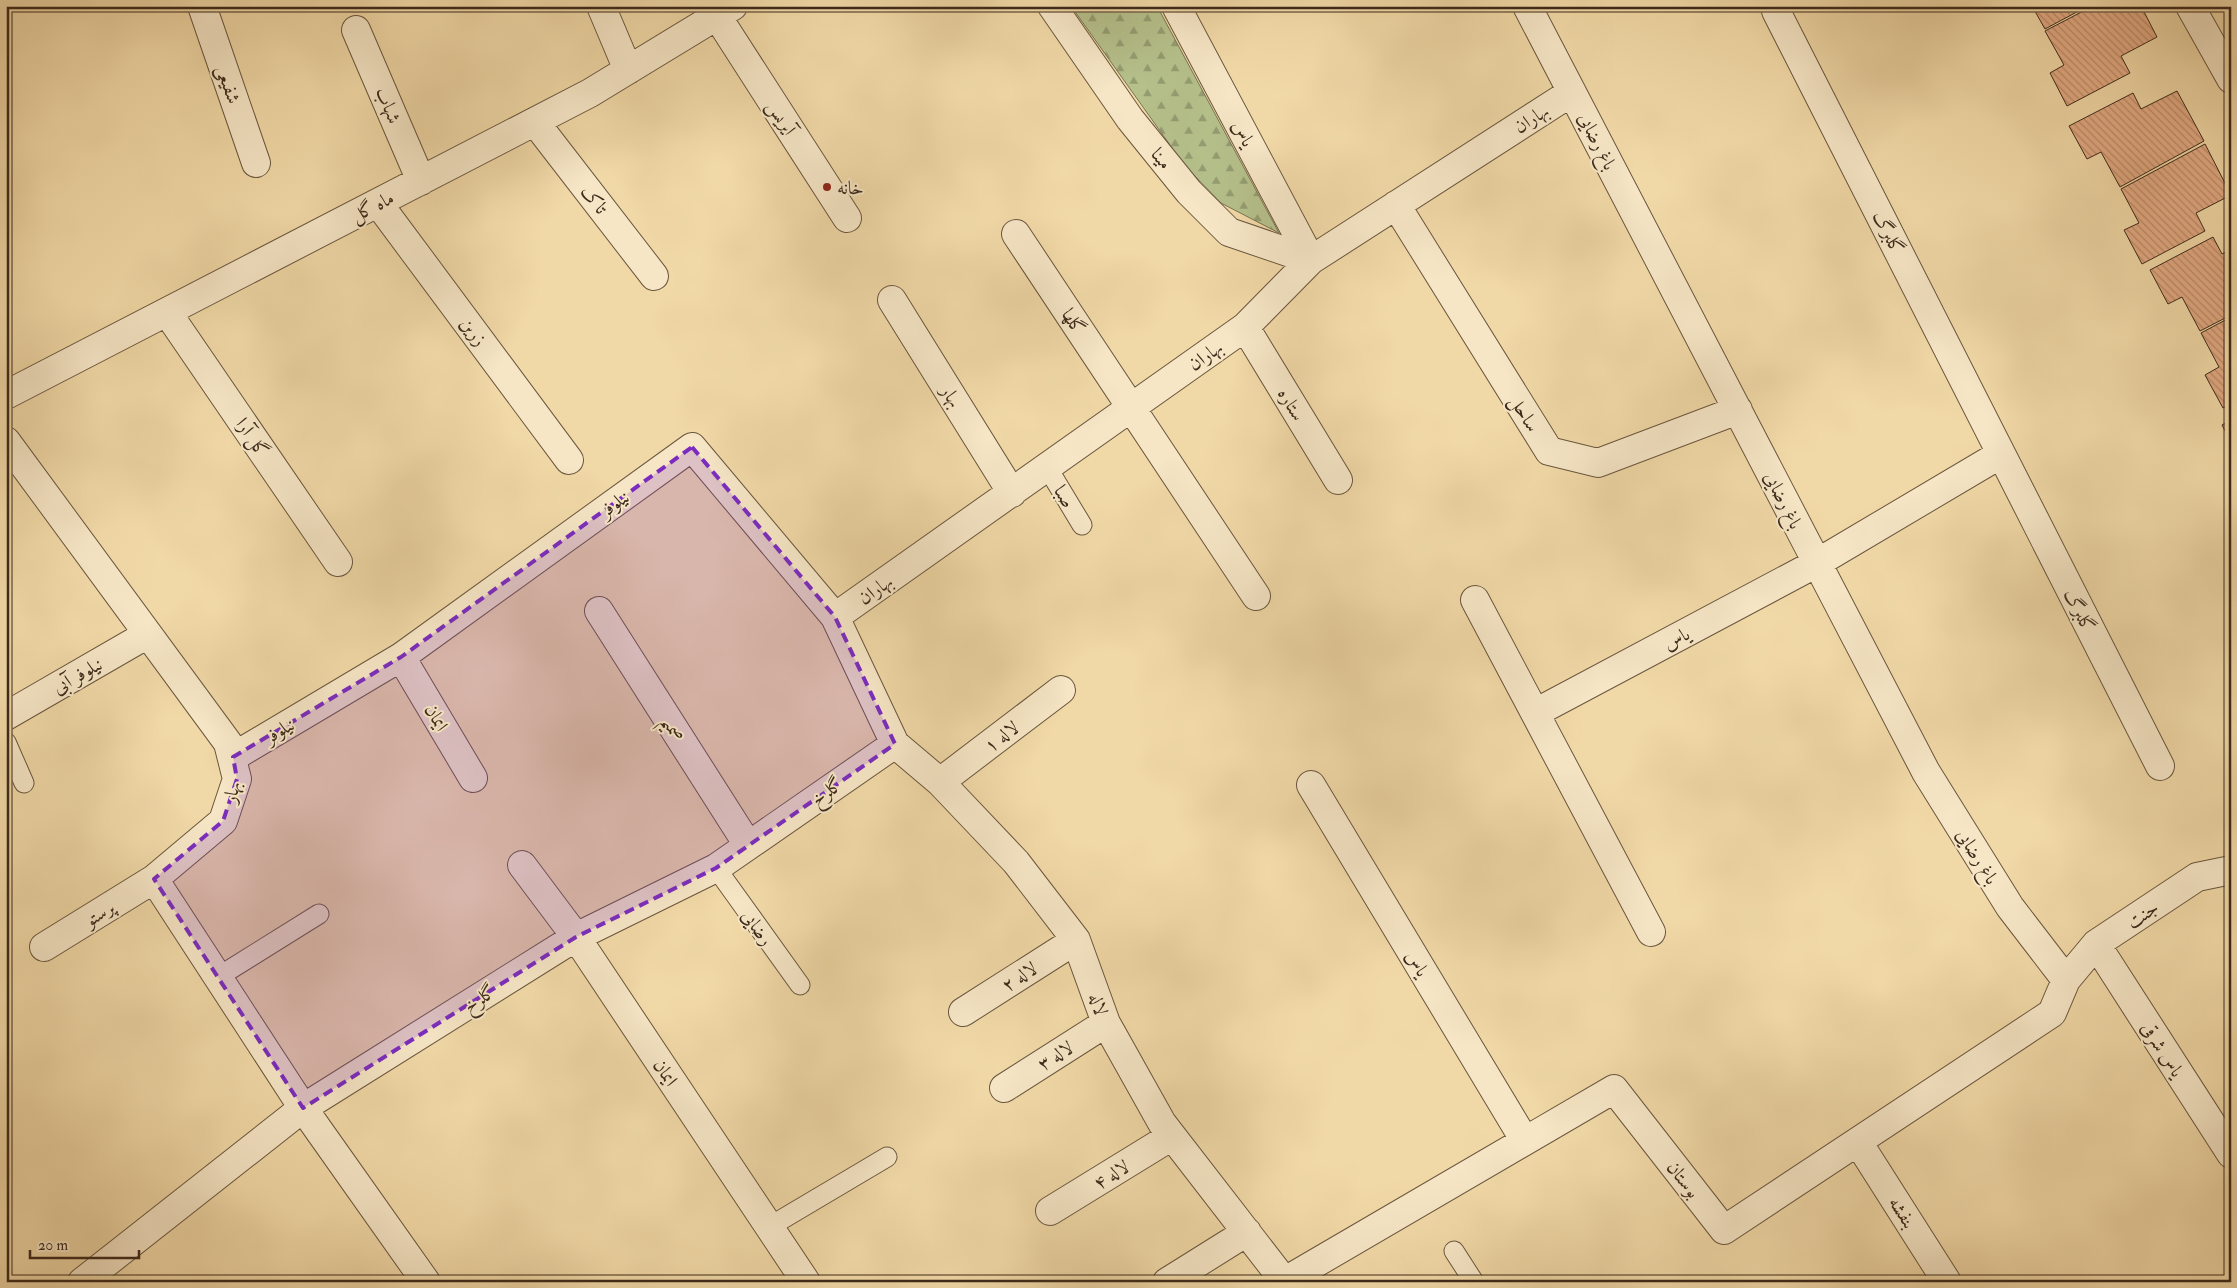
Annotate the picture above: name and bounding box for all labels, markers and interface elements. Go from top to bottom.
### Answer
street label: شفیعی [209,62,246,107]
street label: شهاب [370,84,406,127]
street label: آیریس [760,95,802,142]
street label: بهاران [1509,99,1554,139]
street label: باغ رضایی [1570,109,1622,176]
street label: یاس [1226,116,1261,152]
street label: مینا [1145,143,1177,174]
place label: خانه [837,176,864,200]
street label: تاک [575,180,613,219]
marker: خانه [821,181,833,193]
street label: ماه گل [347,186,399,229]
street label: گلبرگ [1867,207,1909,258]
street label: گلها [1056,304,1090,339]
street label: زرین [455,312,492,351]
street label: بهاران [1184,335,1228,376]
street label: بهار [934,379,967,412]
street label: ستاره [1272,384,1310,425]
street label: ساحل [1503,391,1545,437]
street label: گل آرا [230,413,274,462]
street label: باغ رضایی [1756,468,1808,535]
street label: صبا [1048,481,1080,512]
street label: نیلوفر [593,485,634,524]
street label: بهاران [854,569,898,610]
street label: گلبرگ [2058,585,2100,636]
street label: یاس [1659,621,1695,656]
street label: نیلوفر آبی [48,652,108,701]
street label: ایمان [419,699,454,736]
street label: صمیم [650,711,690,750]
street label: نیلوفر [258,712,299,750]
street label: لاله ۱ [979,716,1024,758]
street label: گلرخ [806,772,850,815]
street label: بهار [217,779,246,808]
street label: باغ رضایی [1948,824,2004,891]
street label: پرستو [78,895,120,933]
street label: جنت [2122,895,2163,934]
street label: رضایی [735,905,778,951]
street label: یاس [1400,946,1435,982]
street label: لاله ۲ [997,957,1042,997]
street label: گلرخ [459,980,503,1022]
street label: لاله [1083,990,1113,1019]
street label: یاس شرقی [2135,1017,2190,1083]
street label: لاله ۳ [1033,1036,1078,1076]
street label: ایمان [647,1054,683,1091]
street label: لاله ۴ [1089,1155,1134,1195]
street label: بوستان [1661,1156,1705,1203]
street label: بنفشه [1883,1192,1921,1233]
scale bar [30,1228,139,1260]
text: 20 m [38,1236,68,1255]

